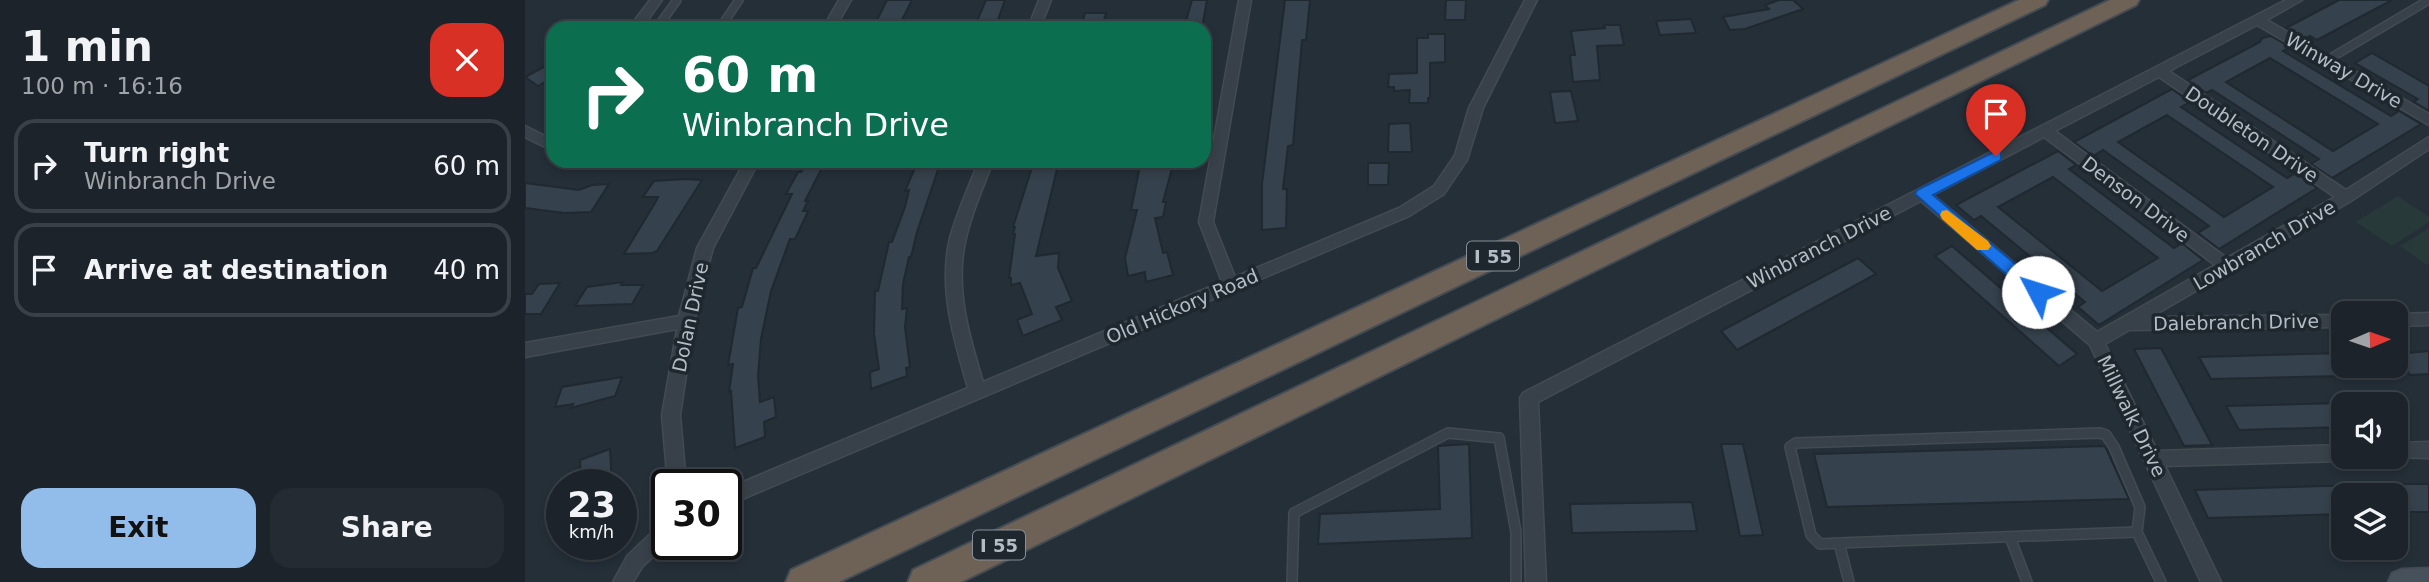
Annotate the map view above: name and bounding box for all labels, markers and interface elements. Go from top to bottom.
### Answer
text: 1 min [21,22,153,71]
button: close [430,23,504,97]
street label: Winway Drive [2282,28,2406,112]
text: 60 m [682,47,818,104]
icon: right [567,49,658,140]
text: 100 m · 16:16 [21,73,183,99]
street label: Doubleton Drive [2182,82,2322,186]
pin [1966,84,2026,156]
icon: arrive [1977,95,2015,133]
text: Winbranch Drive [682,106,949,144]
text: Turn right [84,138,229,168]
icon: right [25,147,63,185]
text: 60 m [433,151,500,181]
street label: Denson Drive [2078,152,2194,246]
text: Winbranch Drive [84,168,276,194]
street label: Lowbranch Drive [2189,195,2339,295]
street label: Winbranch Drive [1743,201,1895,293]
road number: I 55 [1467,242,1519,270]
icon: arrive [25,251,63,289]
text: Arrive at destination [84,255,388,285]
text: 40 m [433,255,500,285]
position arrow [2001,255,2075,329]
street label: Dolan Drive [668,260,712,374]
street label: Old Hickory Road [1103,264,1261,348]
north arrow [2331,301,2408,378]
map controls [2331,301,2408,560]
street label: Dalebranch Drive [2153,310,2319,334]
street label: Millwalk Drive [2093,352,2171,480]
button: sound [2331,392,2408,469]
speed limit sign: 30 [651,469,742,560]
button: layers [2331,483,2408,560]
text: 23 [567,485,616,525]
button: Exit [21,488,256,568]
button: Share [270,488,504,568]
text: km/h [569,521,614,542]
road number: I 55 [973,530,1025,560]

